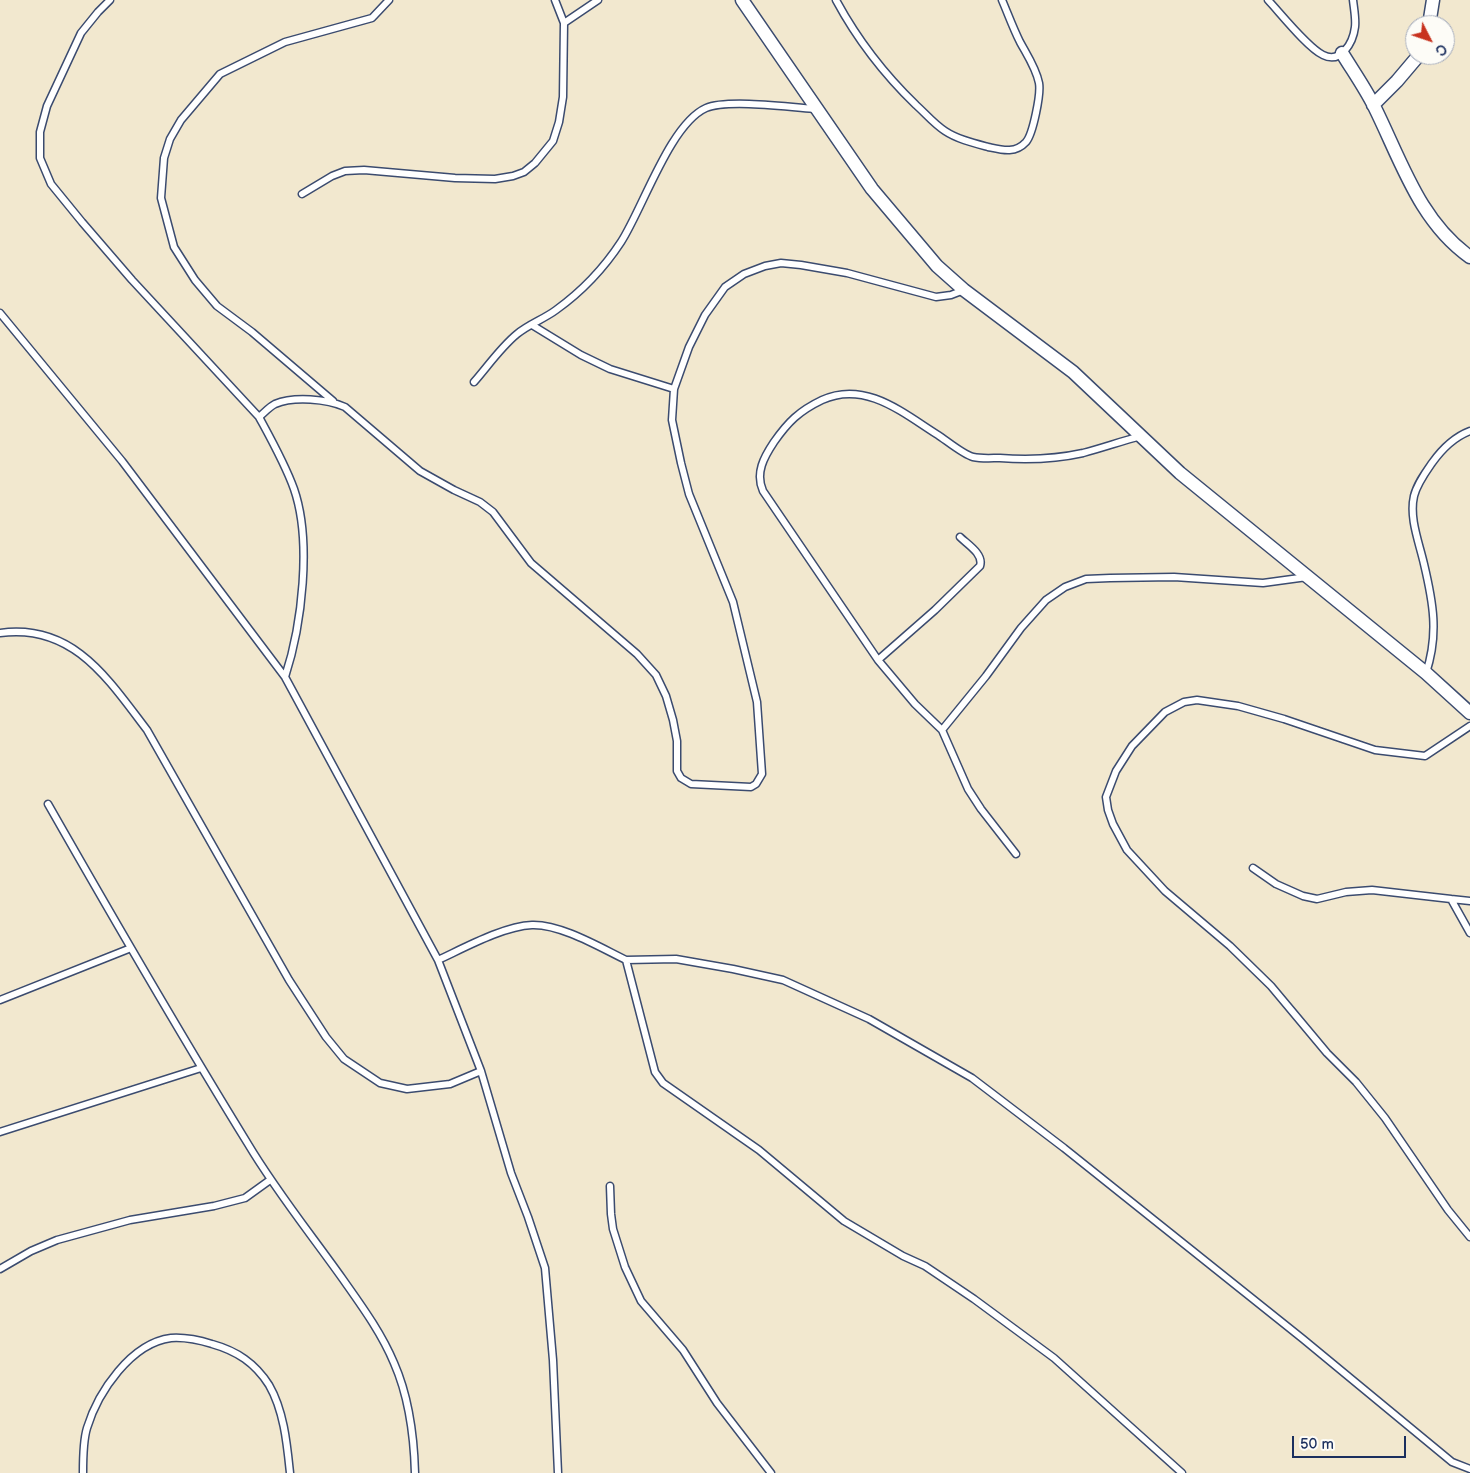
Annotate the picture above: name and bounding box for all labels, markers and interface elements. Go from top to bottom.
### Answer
north arrow [1405,15,1455,65]
text: С [1431,40,1451,59]
scale bar [1295,1426,1409,1458]
text: 50 m [1300,1435,1334,1454]

